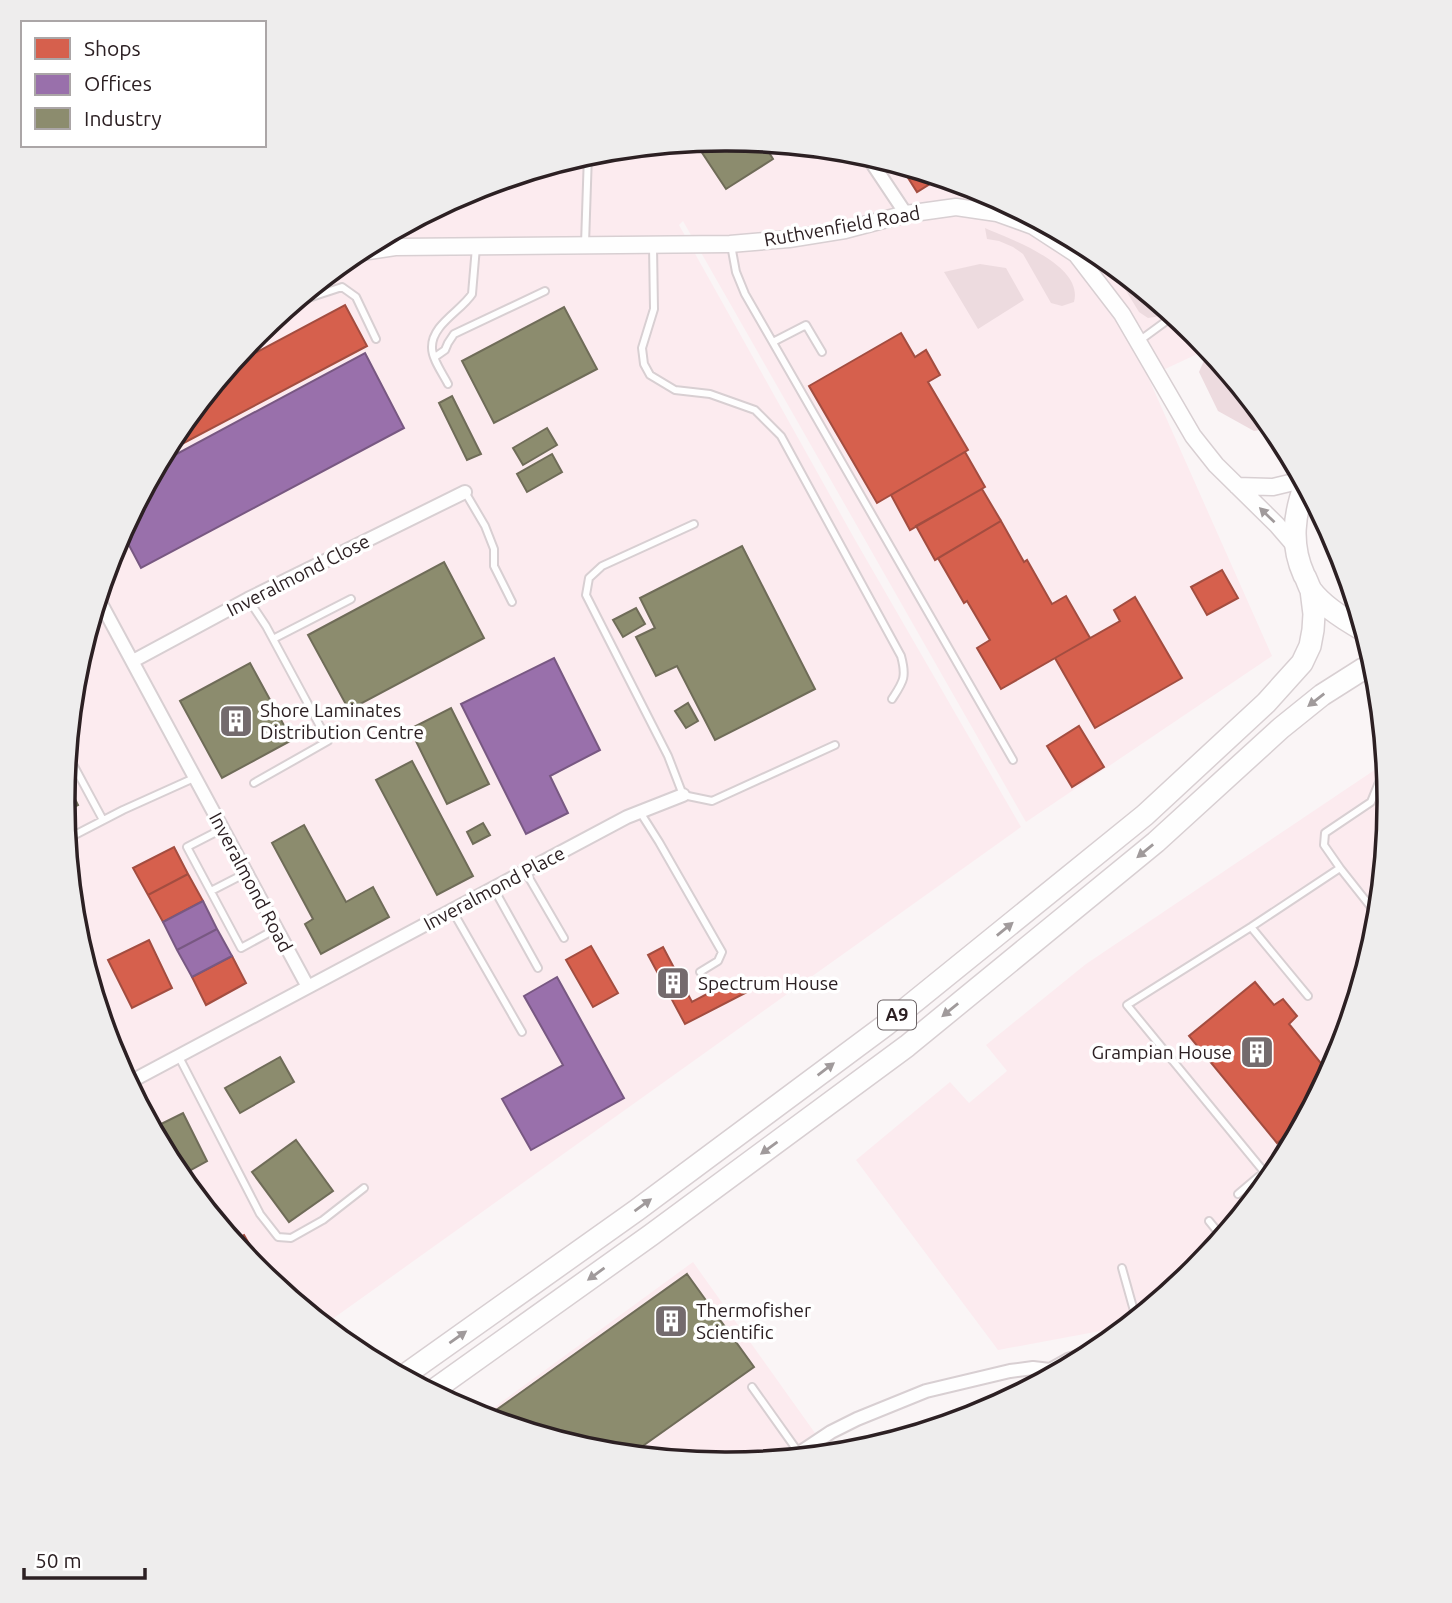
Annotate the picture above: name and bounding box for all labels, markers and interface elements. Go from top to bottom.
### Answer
legend [21,21,266,147]
text: Shops [84,36,141,60]
text: Offices [84,71,152,95]
text: Industry [84,106,162,130]
street label: Ruthvenfield Road [762,201,922,251]
one-way arrow [1259,507,1276,524]
street label: Inveralmond Close [223,529,373,621]
one-way arrow [1307,693,1325,707]
place label: Shore Laminates Distribution Centre [260,699,424,743]
building icon: Shore Laminates Distribution Centre [217,702,255,740]
street label: Inveralmond Road [205,808,297,956]
street label: Inveralmond Place [420,842,568,934]
one-way arrow [1137,843,1154,858]
one-way arrow [995,921,1013,936]
building icon: Spectrum House [654,964,692,1002]
place label: Spectrum House [698,972,839,994]
road number: A9 [878,1000,916,1030]
one-way arrow [942,1003,960,1018]
building icon: Grampian House [1238,1033,1276,1071]
place label: Grampian House [1091,1041,1232,1063]
one-way arrow [817,1063,835,1077]
one-way arrow [760,1140,778,1154]
one-way arrow [634,1198,652,1212]
one-way arrow [587,1267,605,1281]
place label: Thermofisher Scientific [696,1299,811,1343]
building icon: Thermofisher Scientific [652,1302,690,1340]
one-way arrow [449,1330,467,1344]
scale bar [24,1536,145,1580]
text: 50 m [35,1548,82,1572]

